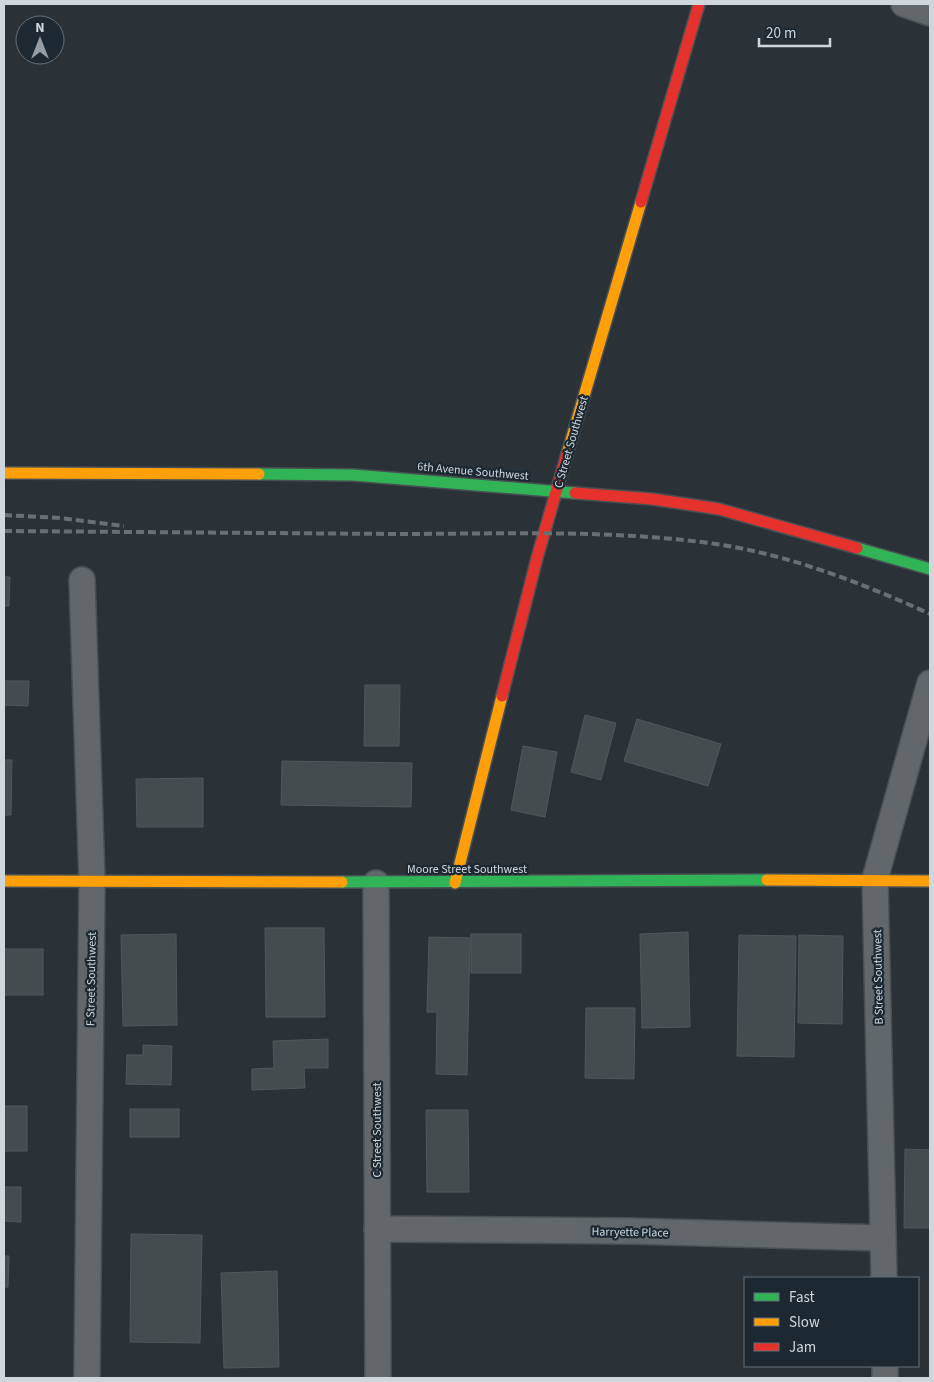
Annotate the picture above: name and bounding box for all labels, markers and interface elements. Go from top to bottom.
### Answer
north arrow [15,15,65,65]
scale bar [759,15,830,47]
text: N [35,18,45,38]
text: 20 m [766,23,796,44]
street label: C Street Southwest [550,394,593,490]
street label: 6th Avenue Southwest [417,458,529,485]
street label: Moore Street Southwest [407,861,527,878]
street label: B Street Southwest [869,929,888,1025]
street label: F Street Southwest [82,932,101,1026]
street label: C Street Southwest [369,1082,386,1178]
street label: Harryette Place [591,1223,669,1242]
legend [744,1277,919,1367]
text: Fast [789,1287,815,1308]
text: Slow [789,1312,820,1333]
text: Jam [789,1337,816,1358]

